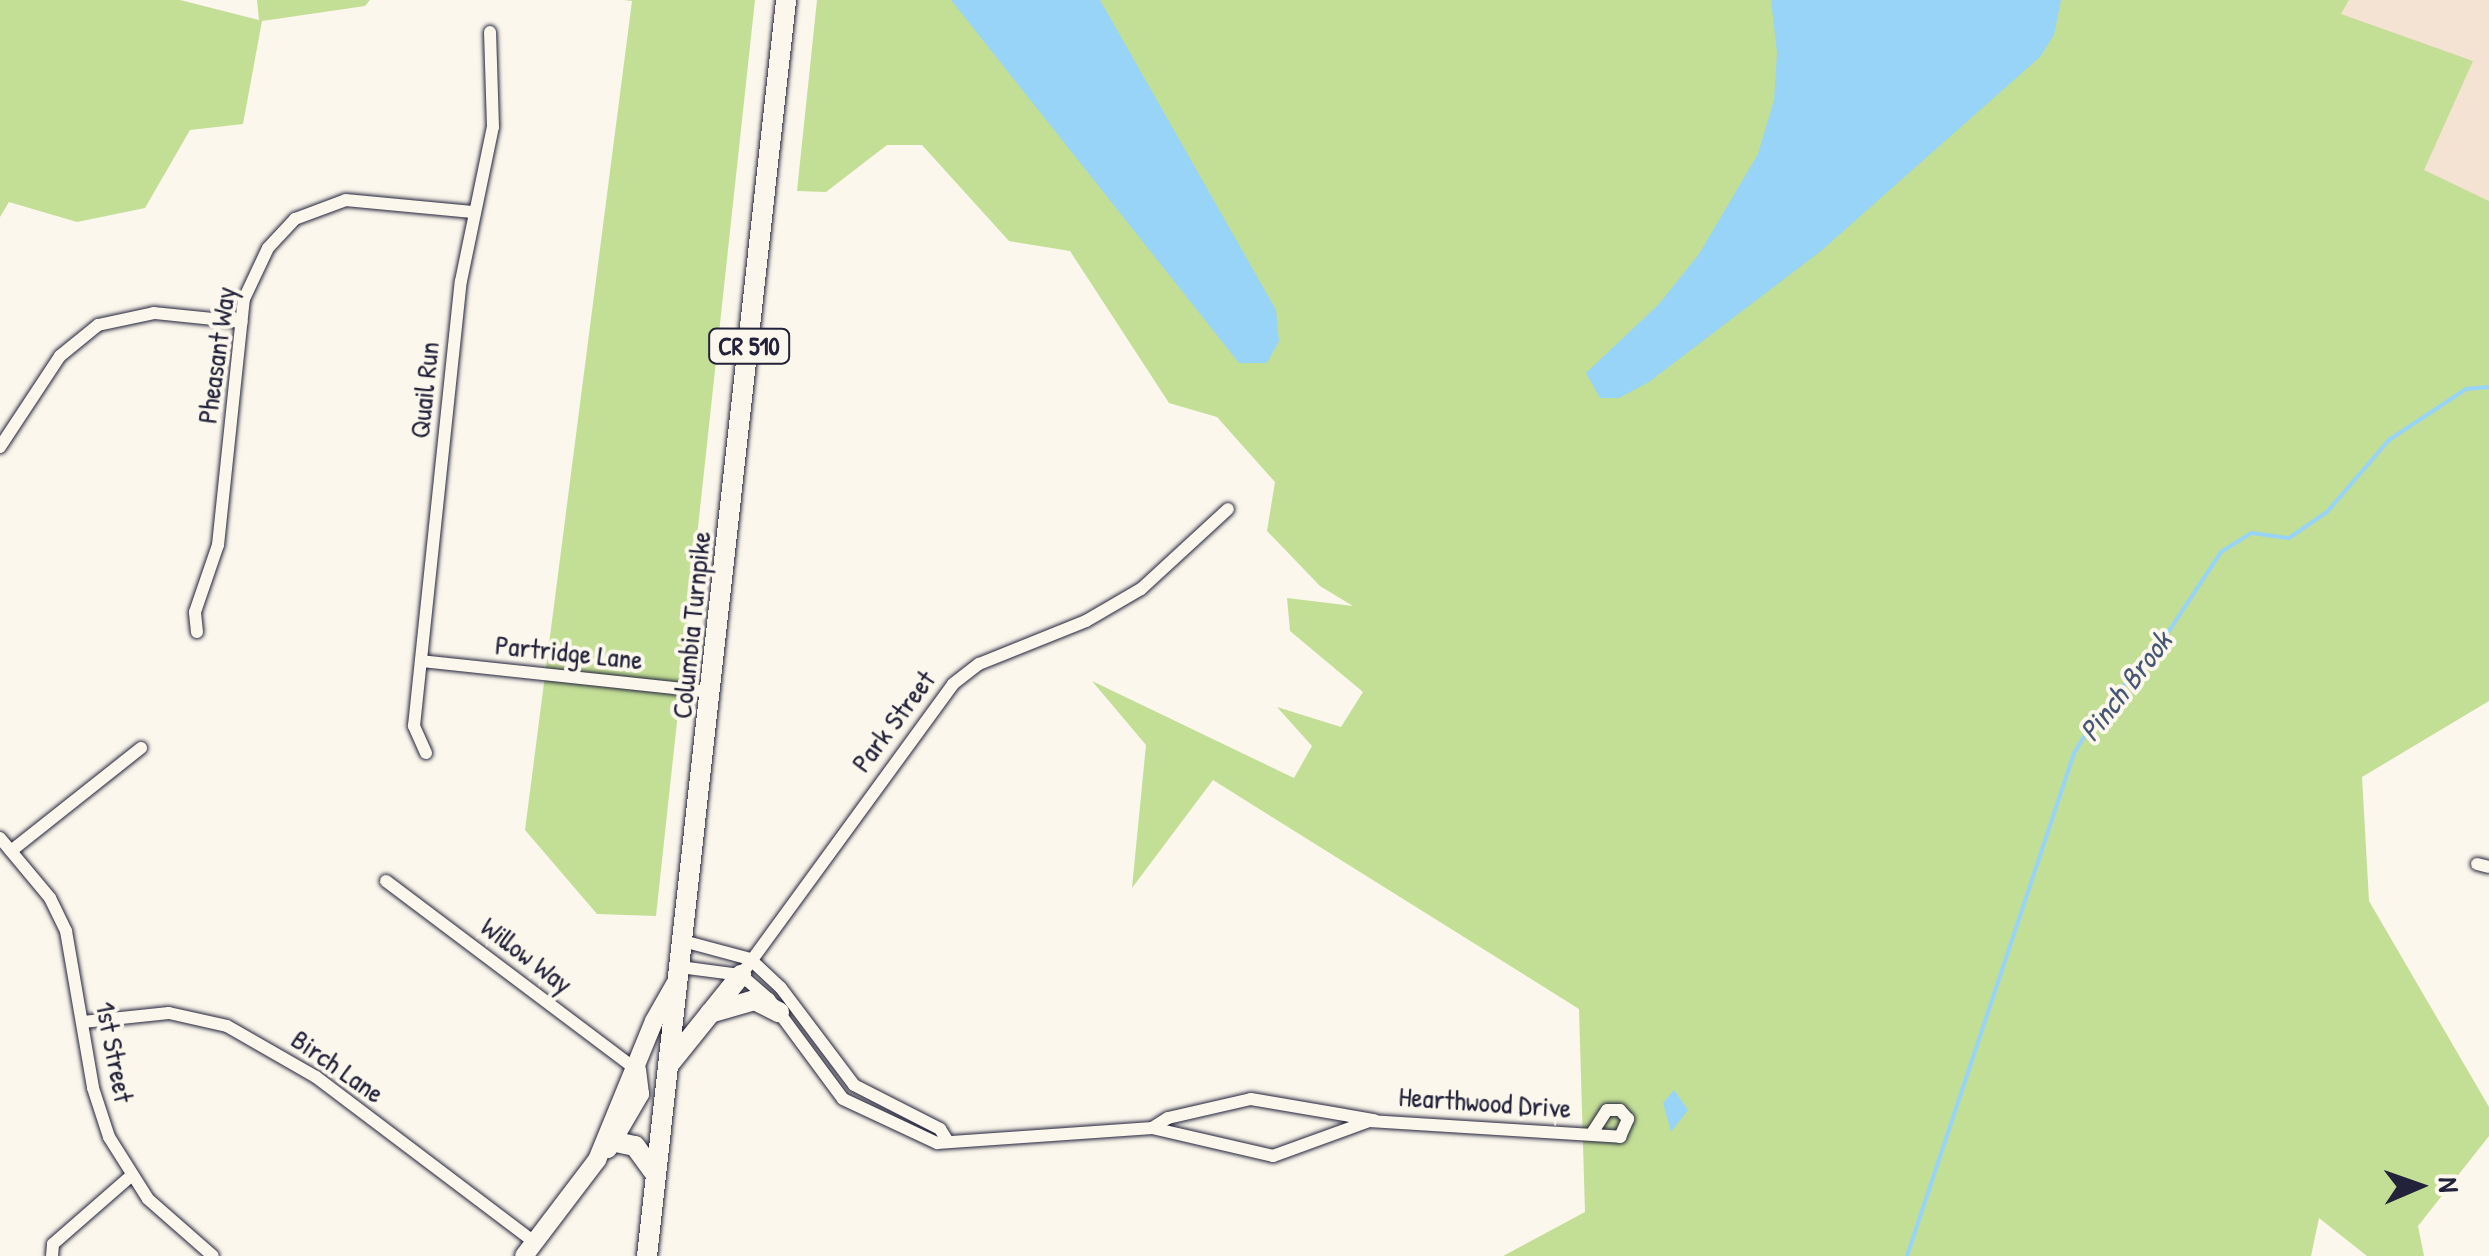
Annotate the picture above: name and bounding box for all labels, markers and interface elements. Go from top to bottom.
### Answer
street label: Pheasant Way [190,284,242,426]
road number: CR 510 [706,326,792,366]
street label: Quail Run [402,340,446,440]
street label: Columbia Turnpike [664,530,718,720]
water label: Pinch Brook [2071,624,2179,748]
street label: Partridge Lane [494,628,644,676]
street label: Park Street [844,664,942,778]
street label: Willow Way [474,910,580,1000]
street label: 1st Street [89,999,141,1105]
street label: Birch Lane [285,1022,391,1110]
street label: Hearthwood Drive [1398,1079,1572,1125]
north arrow [2369,1136,2469,1236]
text: N [2430,1177,2468,1193]

